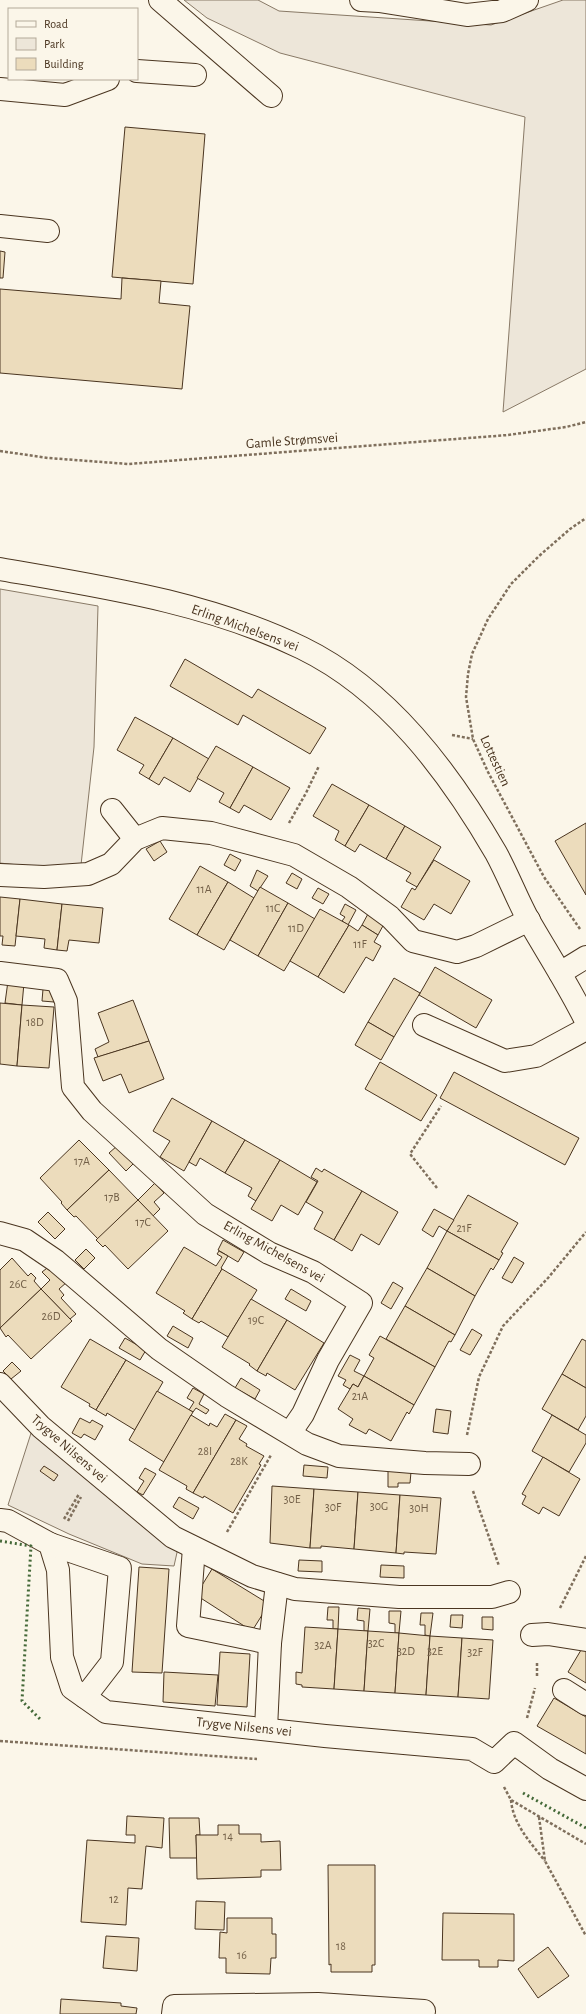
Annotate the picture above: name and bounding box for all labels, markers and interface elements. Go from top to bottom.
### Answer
legend [8,8,138,80]
text: Road [44,18,68,30]
text: Park [44,38,65,50]
text: Building [44,58,84,70]
street label: Gamle Strømsvei [245,431,339,451]
street label: Erling Michelsens vei [189,602,301,654]
street label: Lottestien [477,733,513,789]
house number: 11A [196,883,212,895]
house number: 11C [266,902,280,914]
house number: 11D [288,922,304,934]
house number: 11F [353,938,368,950]
house number: 18D [26,1016,44,1028]
house number: 17A [74,1155,90,1167]
house number: 17B [104,1191,120,1203]
house number: 17C [135,1216,151,1228]
street label: Erling Michelsens vei [221,1218,327,1286]
house number: 21F [457,1222,472,1234]
house number: 26C [9,1278,27,1290]
house number: 26D [42,1310,61,1322]
house number: 19C [248,1314,264,1326]
house number: 21A [352,1390,368,1402]
street label: Trygve Nilsens vei [28,1412,110,1486]
house number: 28I [198,1445,212,1457]
house number: 28K [230,1455,248,1467]
house number: 30E [283,1493,301,1505]
house number: 30G [370,1500,388,1512]
house number: 30F [325,1501,342,1513]
house number: 30H [409,1502,429,1514]
house number: 32C [368,1637,384,1649]
house number: 32A [314,1639,332,1651]
house number: 32D [397,1645,415,1657]
house number: 32E [427,1645,443,1657]
house number: 32F [467,1646,484,1658]
street label: Trygve Nilsens vei [196,1715,292,1739]
house number: 14 [223,1830,233,1842]
house number: 12 [109,1893,119,1905]
house number: 18 [336,1940,346,1952]
house number: 16 [237,1949,247,1961]

